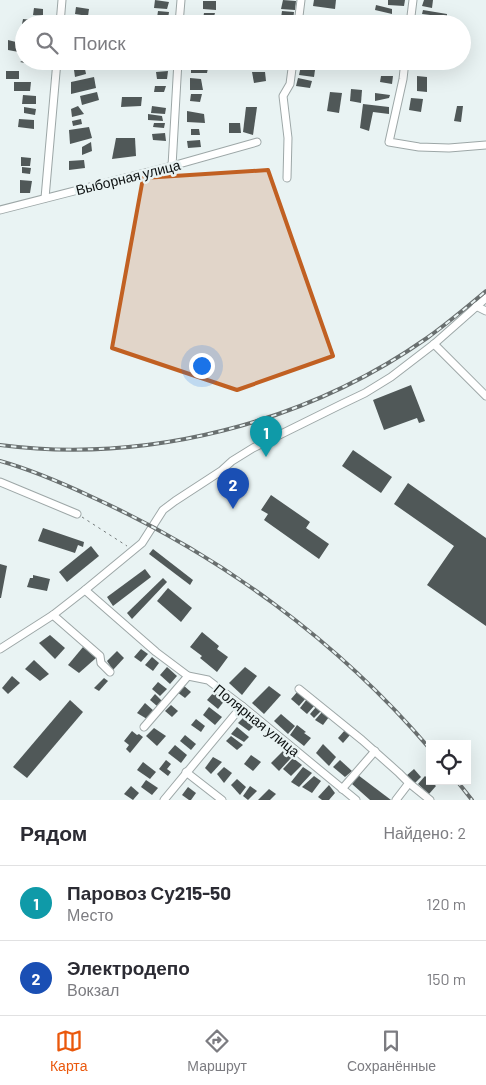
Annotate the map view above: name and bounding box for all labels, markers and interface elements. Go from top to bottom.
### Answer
search box [15,15,471,70]
icon: search [33,29,61,57]
text: Поиск [73,31,126,54]
street label: Выборная улица [74,156,182,198]
your location [189,353,215,379]
pin: 1 [250,416,282,457]
pin: 2 [217,468,249,509]
street label: Полярная улица [211,680,303,760]
map controls [426,740,471,785]
button: locate [426,740,471,785]
text: Рядом [20,820,87,845]
text: Найдено: 2 [383,823,466,842]
text: Паровоз Су215-50 [67,881,231,904]
text: 1 [33,894,39,913]
text: 120 m [426,894,466,913]
text: Место [67,905,113,924]
text: Электродепо [67,956,190,979]
text: 2 [32,969,40,988]
text: 150 m [427,969,466,988]
text: Вокзал [67,980,119,999]
tab: Карта [50,1027,87,1074]
tab: Маршрут [187,1027,247,1074]
tab: Сохранённые [347,1027,436,1074]

